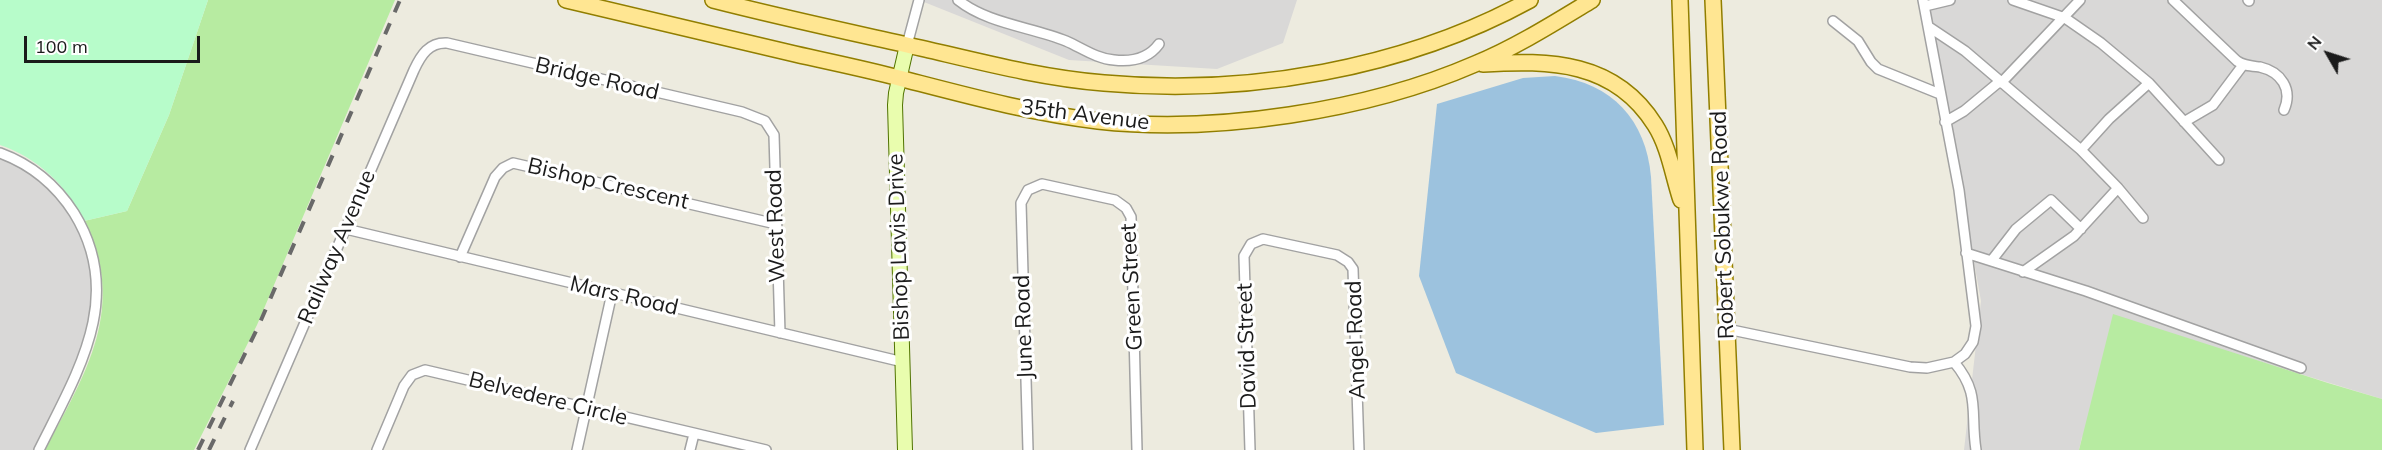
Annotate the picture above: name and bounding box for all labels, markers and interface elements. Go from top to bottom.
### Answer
scale bar [27,24,202,62]
north arrow [2298,24,2358,84]
text: N [2302,32,2326,54]
text: 100 m [35,35,88,58]
street label: Bridge Road [533,52,661,106]
street label: 35th Avenue [1019,94,1151,136]
street label: Robert Sobukwe Road [1706,110,1740,340]
street label: Bishop Crescent [525,153,691,215]
street label: Bishop Lavis Drive [883,153,915,341]
street label: Railway Avenue [293,166,381,328]
street label: West Road [761,169,791,283]
street label: Green Street [1115,223,1149,351]
street label: Mars Road [567,271,681,321]
street label: June Road [1009,274,1039,380]
street label: Angel Road [1341,280,1371,400]
street label: David Street [1232,282,1262,410]
street label: Belvedere Circle [466,367,630,431]

